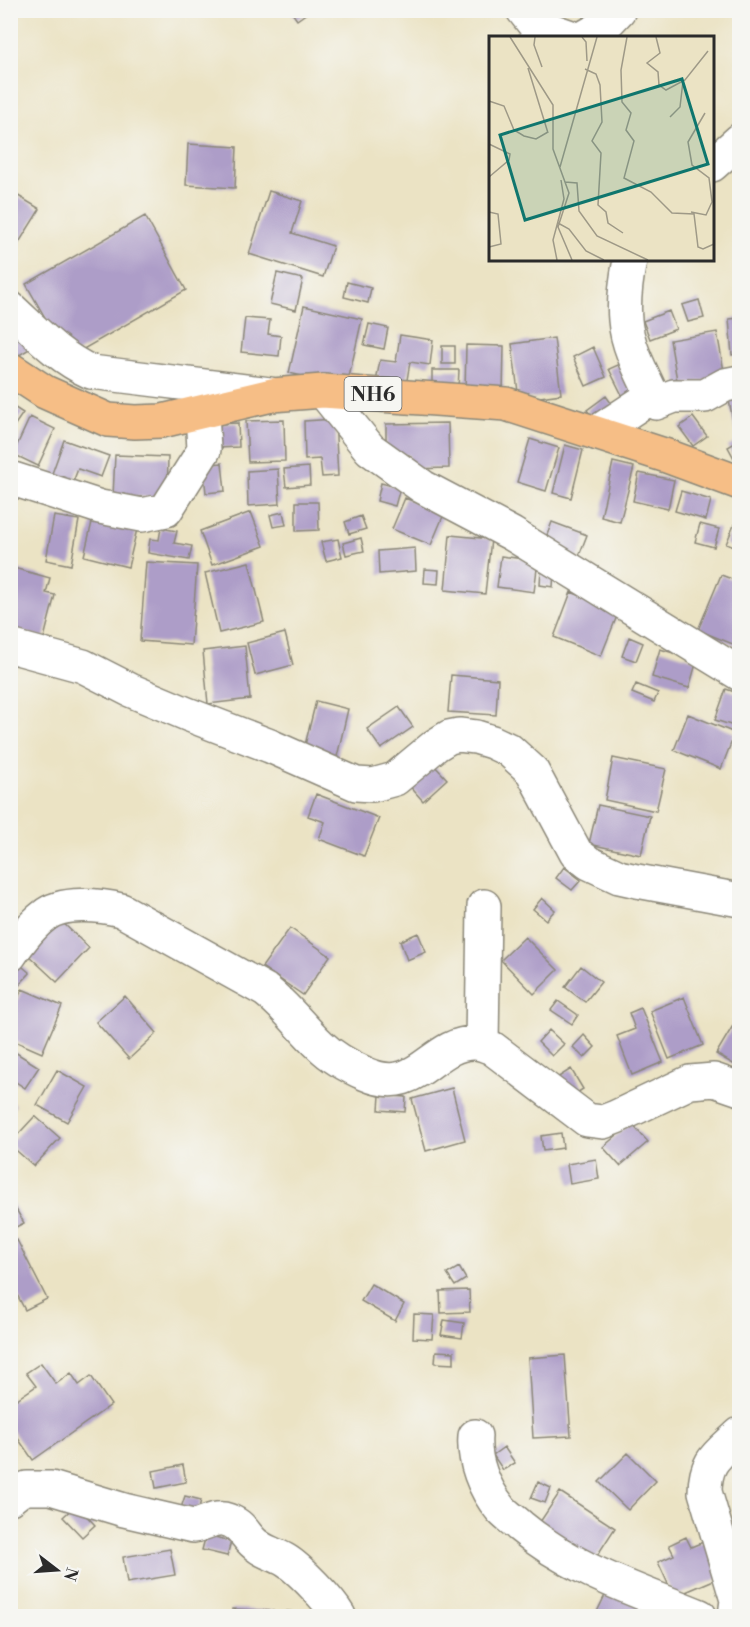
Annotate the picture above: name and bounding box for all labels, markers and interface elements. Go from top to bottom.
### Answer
inset map [489,36,714,261]
road number: NH6 [344,377,401,411]
north arrow [27,1540,87,1600]
text: N [59,1565,82,1583]

